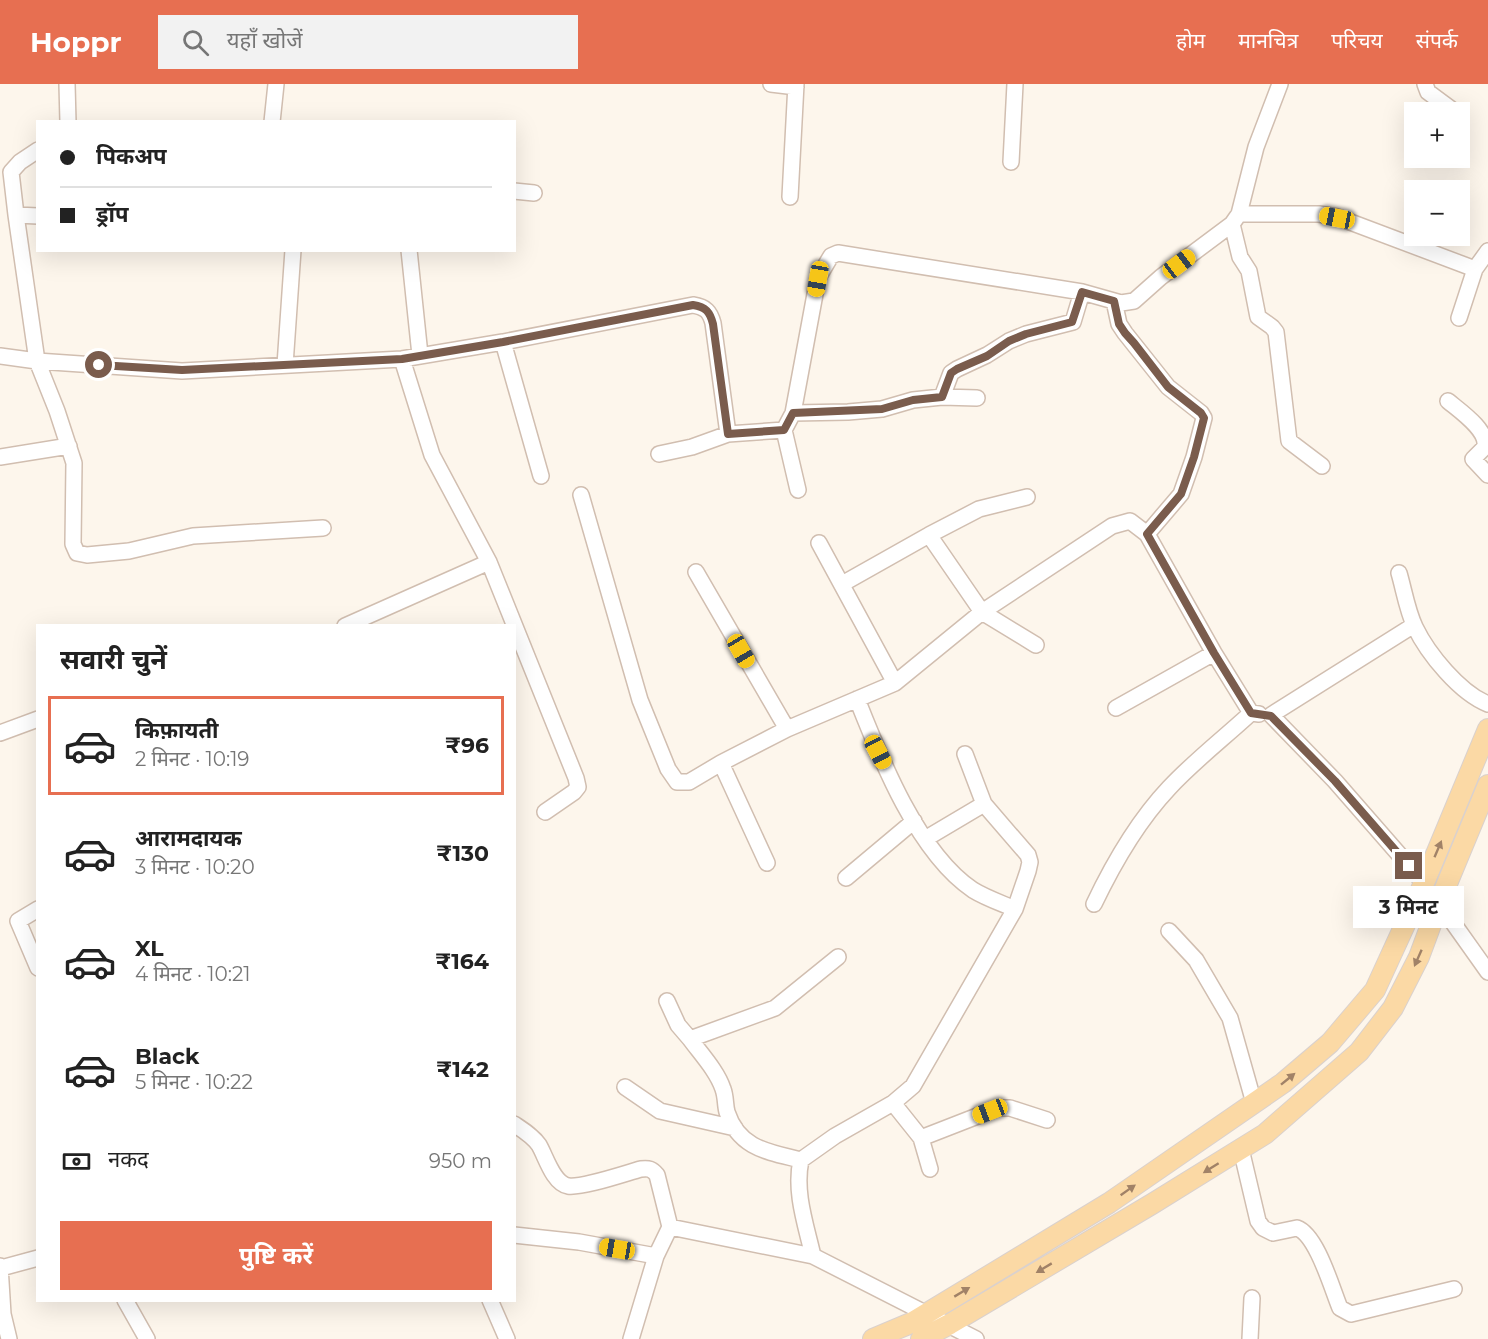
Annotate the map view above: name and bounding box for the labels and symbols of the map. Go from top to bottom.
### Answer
car [1318,206,1356,230]
car [1159,246,1199,282]
car [806,260,830,298]
route start [85,351,112,378]
car [724,631,758,671]
car [862,732,894,772]
one-way arrow [1434,840,1443,858]
route end [1395,852,1422,879]
callout: 3 मिनट [1354,887,1464,929]
one-way arrow [1413,949,1422,966]
one-way arrow [1280,1072,1296,1085]
car [970,1096,1010,1126]
one-way arrow [1203,1162,1219,1173]
one-way arrow [1120,1184,1136,1196]
car [598,1237,636,1261]
one-way arrow [1036,1263,1052,1274]
one-way arrow [954,1287,970,1298]

